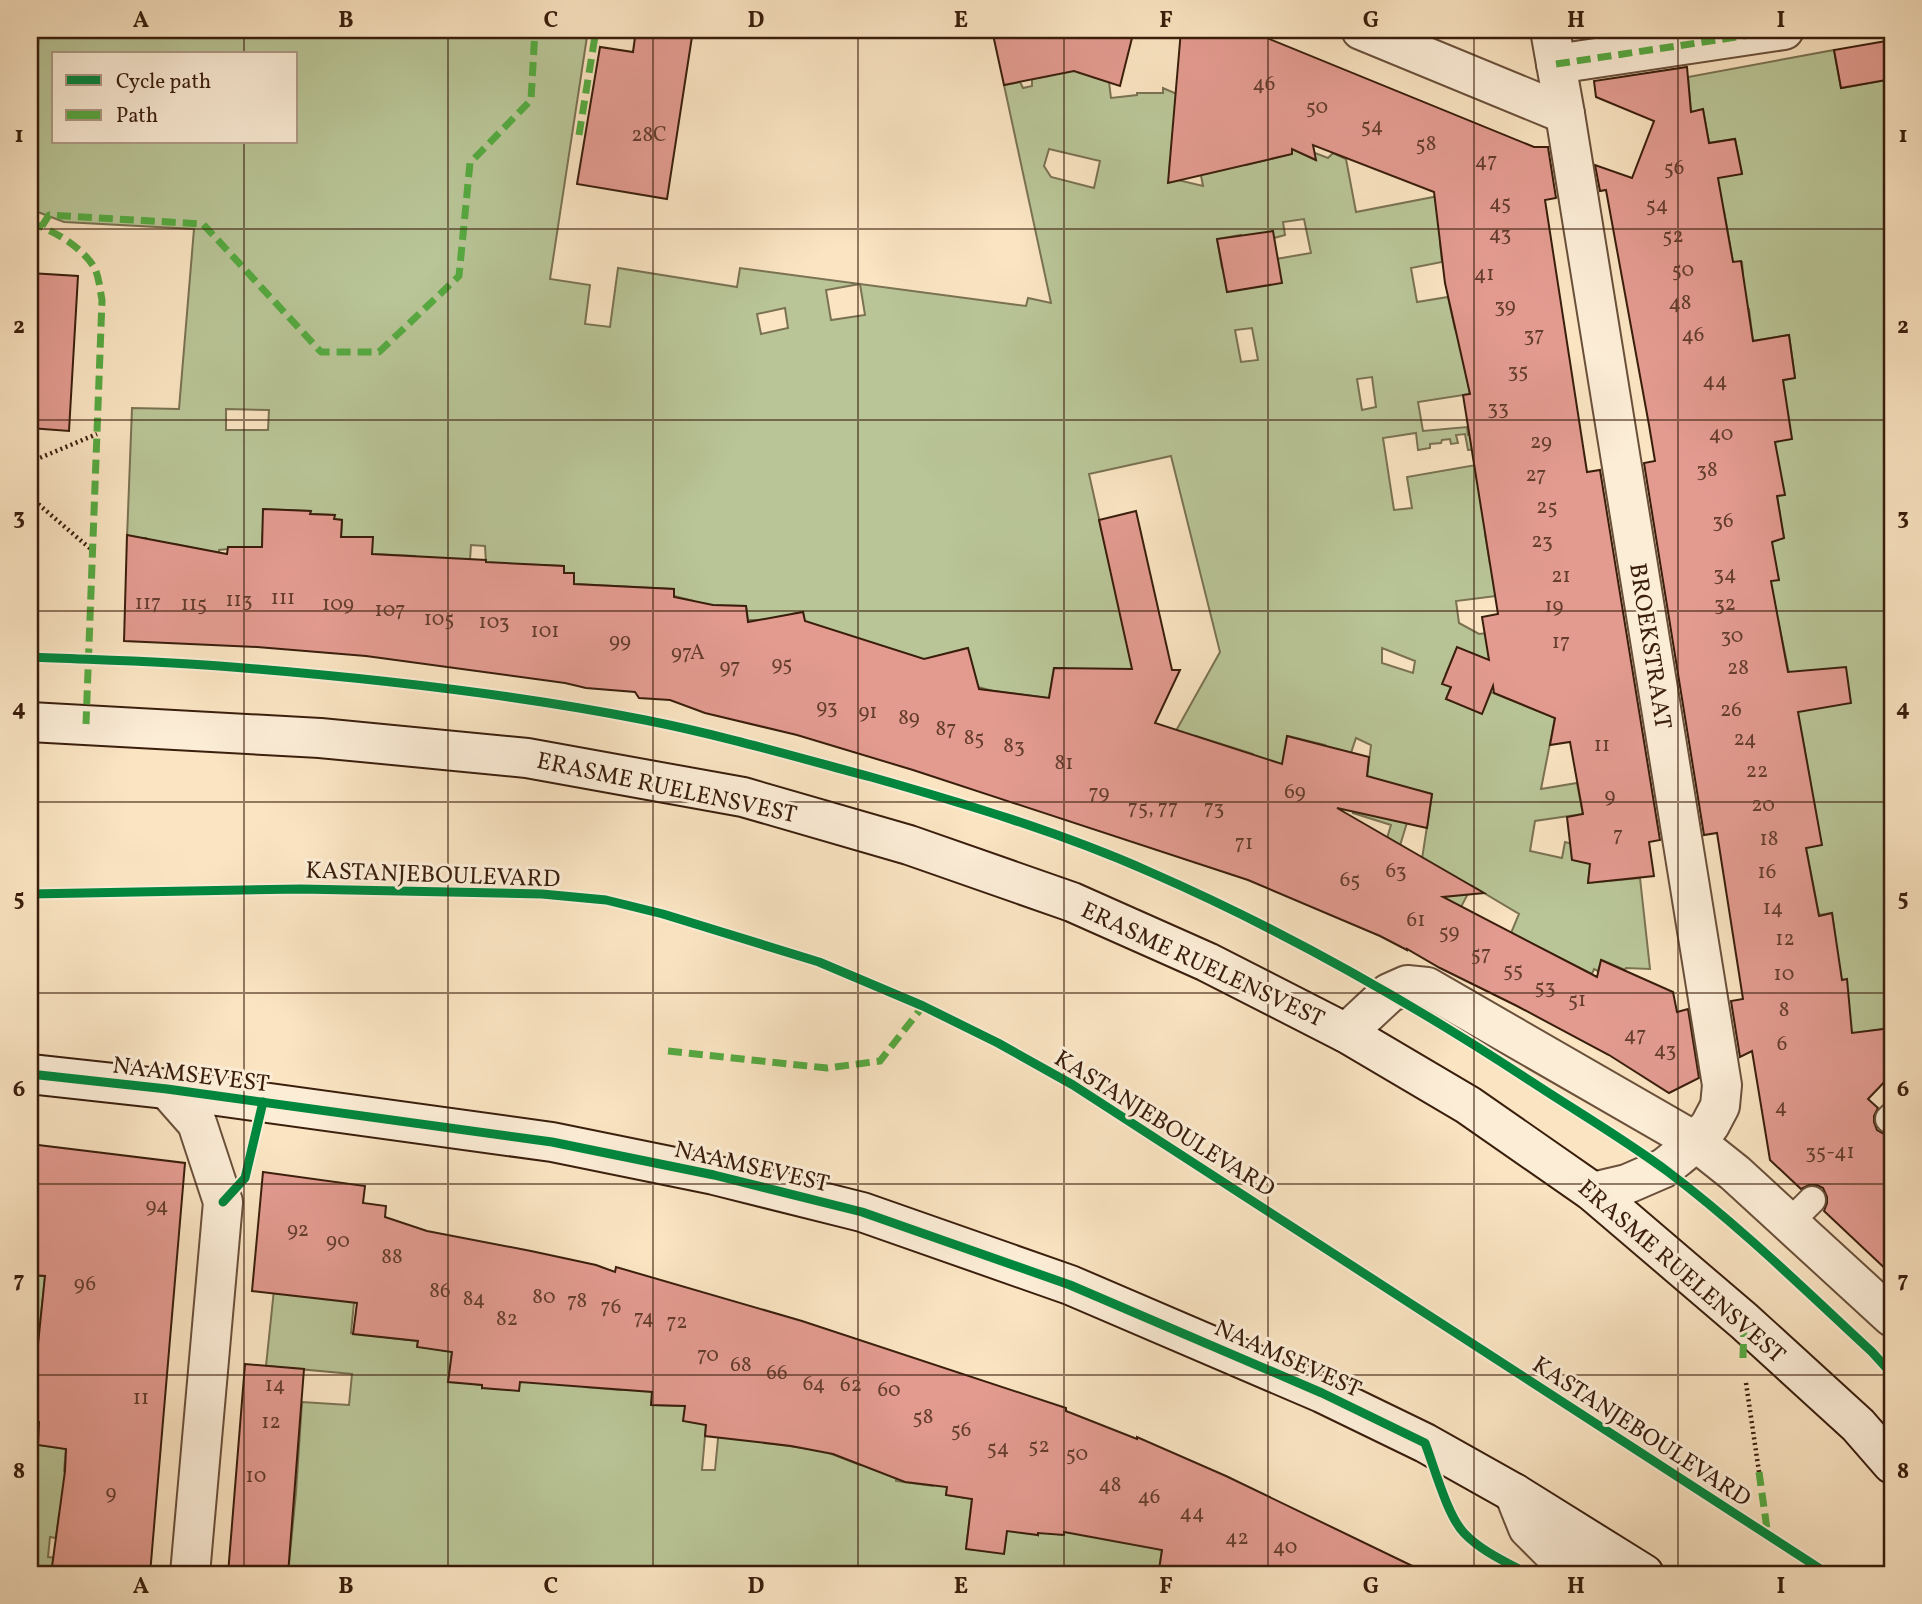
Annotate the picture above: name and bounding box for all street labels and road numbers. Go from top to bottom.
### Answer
street label: BROEKSTRAAT [1619,561,1679,732]
street label: ERASME RUELENSVEST [533,745,800,833]
street label: KASTANJEBOULEVARD [305,855,561,897]
street label: ERASME RUELENSVEST [1075,894,1330,1037]
street label: KASTANJEBOULEVARD [1047,1043,1281,1207]
street label: NAAMSEVEST [110,1049,271,1102]
street label: NAAMSEVEST [671,1134,832,1202]
street label: ERASME RUELENSVEST [1569,1173,1792,1372]
street label: NAAMSEVEST [1208,1312,1366,1407]
street label: KASTANJEBOULEVARD [1525,1349,1757,1516]

